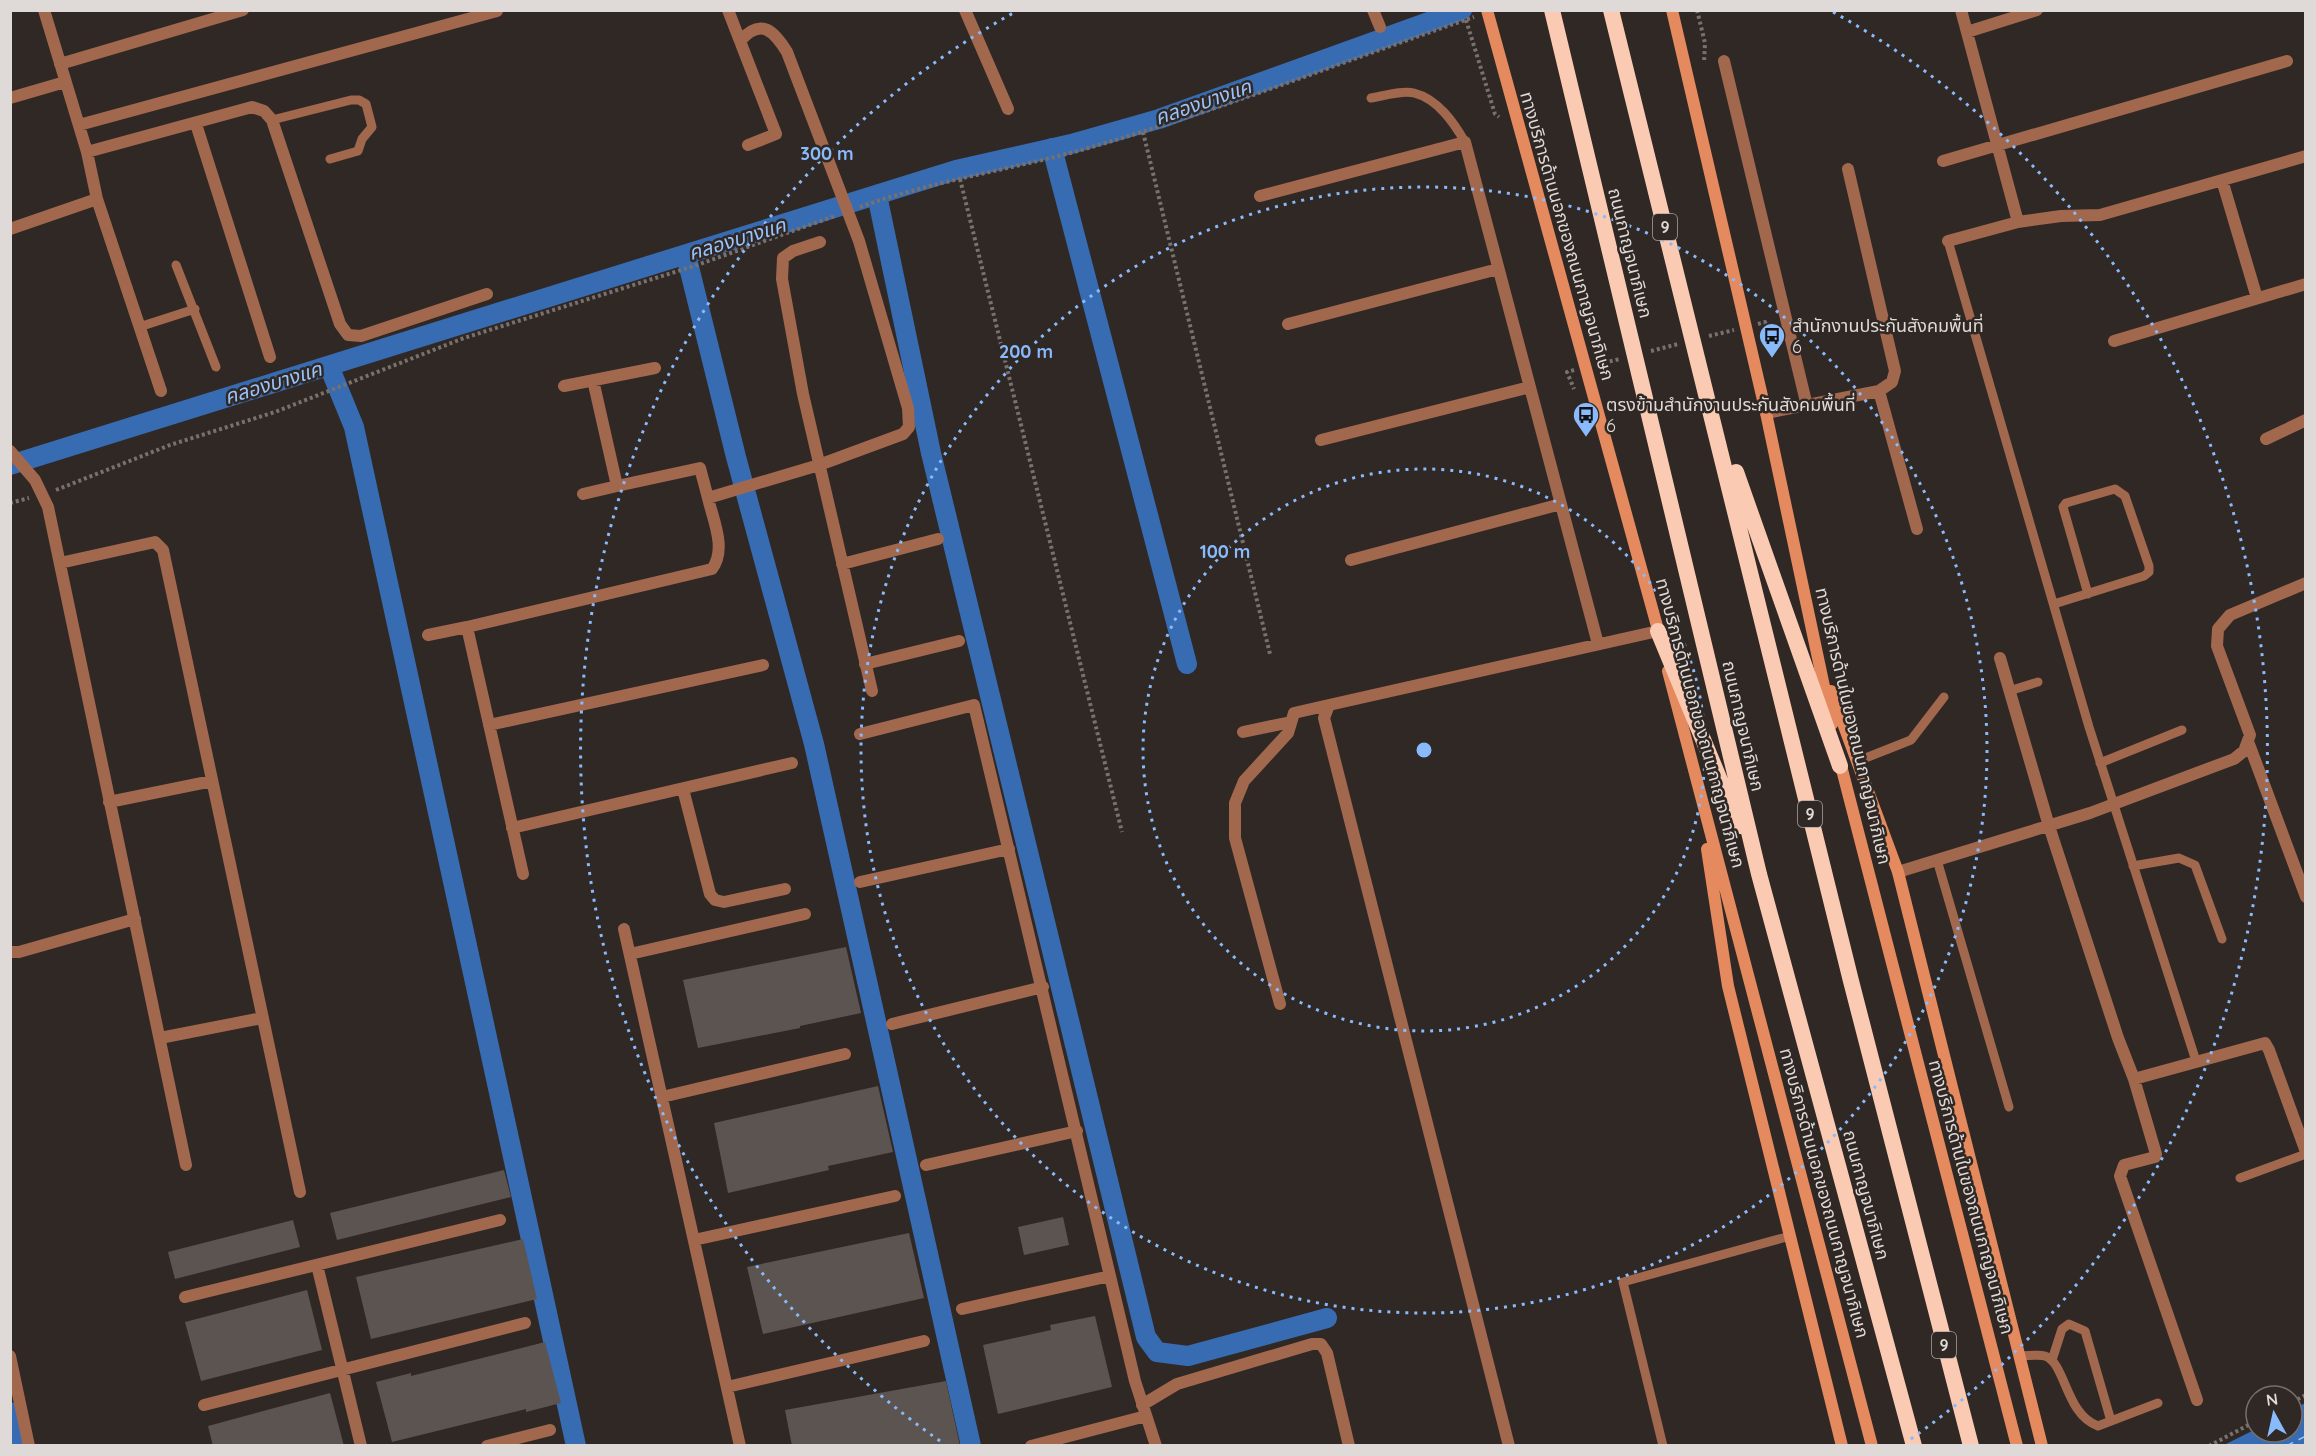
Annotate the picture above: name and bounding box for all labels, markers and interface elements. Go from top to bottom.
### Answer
water label: คลองบางแค [1151,73,1255,130]
street label: ทางบริการด้านนอกของถนนกาญจนาภิเษก [1515,89,1620,383]
text: 300 m [800,142,854,165]
street label: ถนนกาญจนาภิเษก [1603,185,1658,320]
water label: คลองบางแค [685,212,789,265]
road number: 9 [1653,214,1677,240]
place label: สำนักงานประกันสังคมพื้นที่ 6 [1792,313,1984,358]
bus stop icon: สำนักงานประกันสังคมพื้นที่ 6 [1757,321,1787,359]
text: 200 m [999,340,1053,363]
water label: คลองบางแค [221,356,325,409]
place label: ตรงข้ามสำนักงานประกันสังคมพื้นที่ 6 [1606,392,1856,437]
bus stop icon: ตรงข้ามสำนักงานประกันสังคมพื้นที่ 6 [1571,400,1601,438]
text: 100 m [1200,540,1250,563]
street label: ทางบริการด้านนอกของถนนกาญจนาภิเษก [1651,576,1749,870]
street label: ทางบริการด้านในของถนนกาญจนาภิเษก [1810,585,1897,867]
street label: ถนนกาญจนาภิเษก [1717,658,1769,794]
centre of rings [1414,740,1434,760]
road number: 9 [1798,801,1822,827]
street label: ทางบริการด้านนอกของถนนกาญจนาภิเษก [1775,1046,1873,1340]
street label: ทางบริการด้านในของถนนกาญจนาภิเษก [1924,1057,2019,1337]
street label: ถนนกาญจนาภิเษก [1838,1128,1894,1262]
road number: 9 [1932,1332,1956,1358]
north arrow [2244,1384,2304,1444]
text: N [2265,1388,2279,1410]

